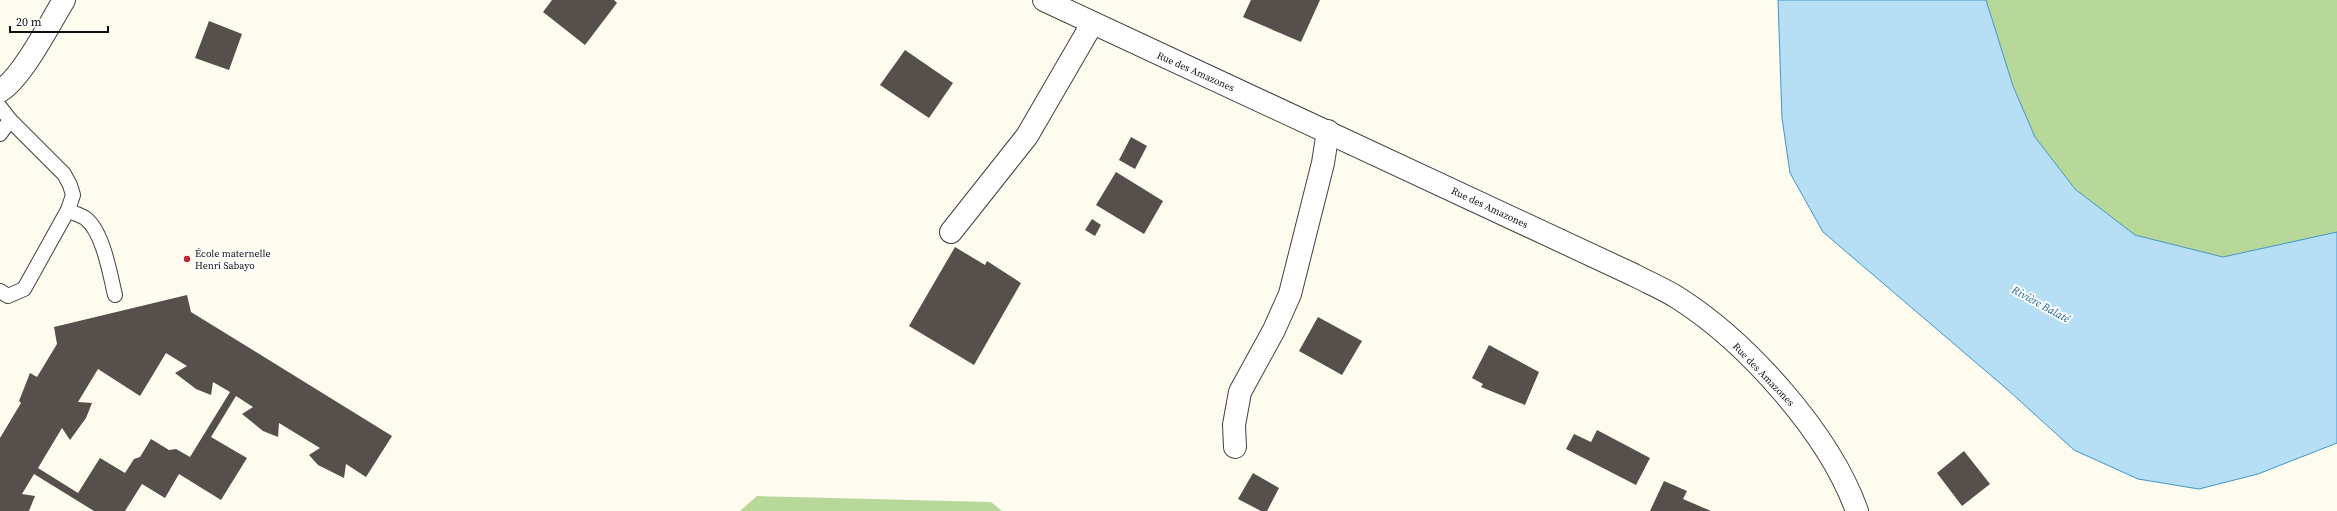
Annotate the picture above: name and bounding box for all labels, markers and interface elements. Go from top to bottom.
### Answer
scale bar [10,8,108,34]
text: 20 m [16,14,42,30]
street label: Rue des Amazones [1155,49,1236,94]
street label: Rue des Amazones [1449,184,1530,231]
place label: École maternelle Henri Sabayo [195,247,271,272]
marker: École maternelle Henri Sabayo [182,254,192,264]
water label: Rivière Balaté [2008,282,2074,327]
street label: Rue des Amazones [1730,340,1797,409]

